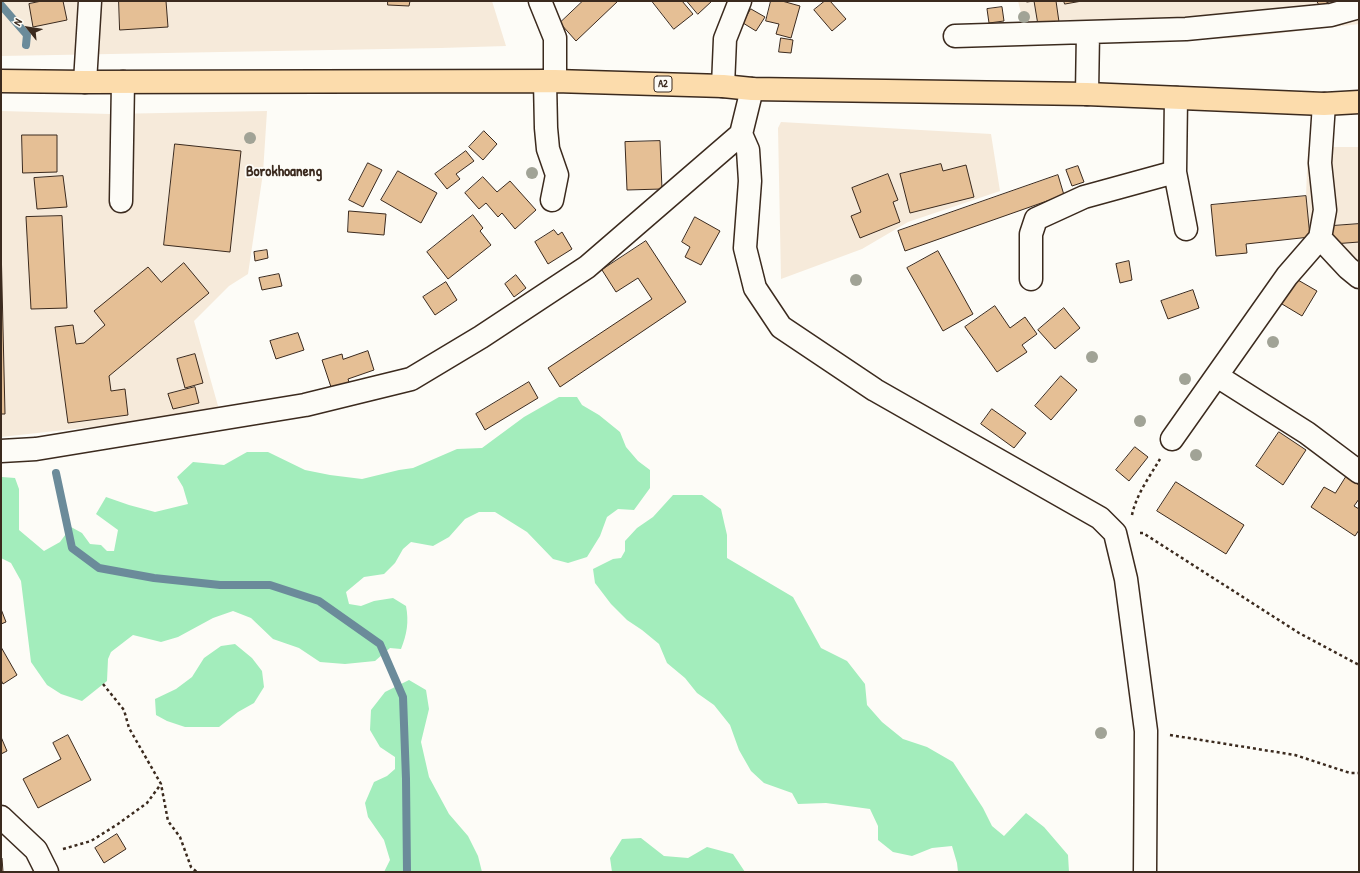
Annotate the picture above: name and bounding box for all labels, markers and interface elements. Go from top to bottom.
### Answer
north arrow [8,8,48,48]
text: N [10,16,25,28]
road number: A2 [654,76,672,92]
district label: Borokhoaneng [246,163,322,181]

